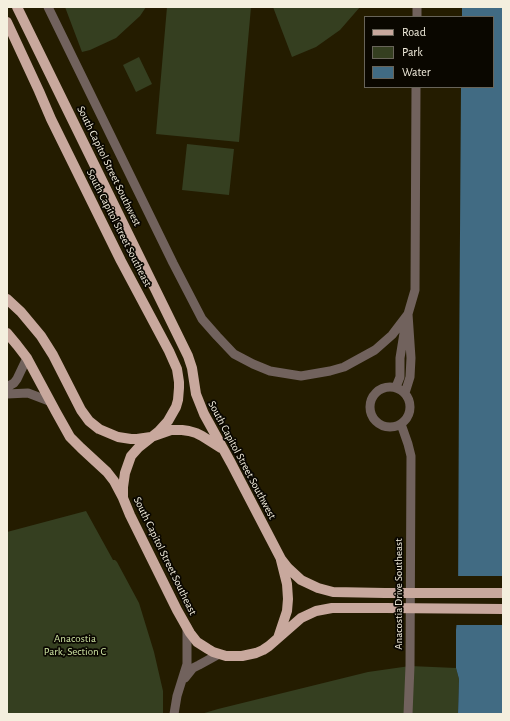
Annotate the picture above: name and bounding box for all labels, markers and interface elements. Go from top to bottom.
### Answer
legend [364,16,494,88]
text: Road [402,26,426,38]
text: Park [402,46,423,58]
text: Water [402,66,431,78]
street label: South Capitol Street Southwest [74,104,144,228]
street label: South Capitol Street Southeast [84,167,154,289]
street label: South Capitol Street Southwest [205,399,279,521]
street label: South Capitol Street Southeast [131,495,199,617]
street label: Anacostia Drive Southeast [392,538,406,650]
park label: Anacostia Park, Section C [44,632,106,658]

